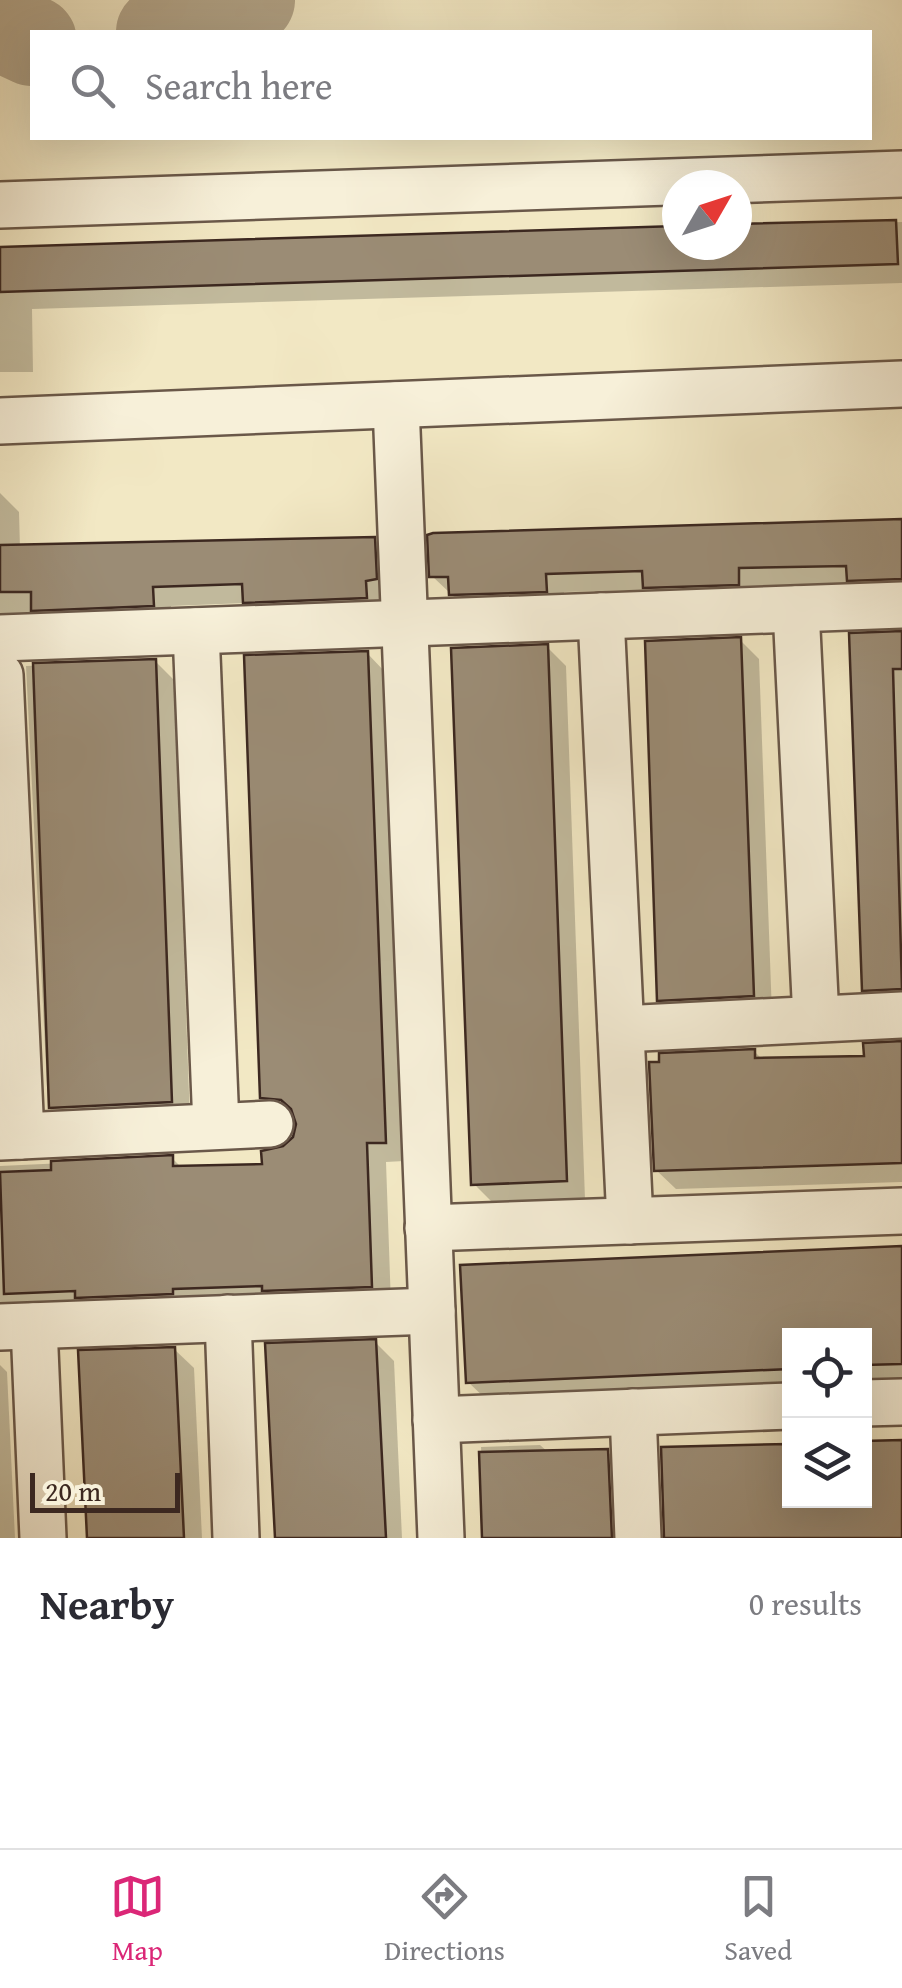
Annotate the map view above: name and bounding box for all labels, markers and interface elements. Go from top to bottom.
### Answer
search box [30,30,872,140]
text: Search here [145,57,333,113]
icon: search [65,58,120,113]
north arrow [662,170,752,260]
map controls [782,1328,872,1508]
button: locate [782,1328,872,1418]
button: layers [782,1418,872,1508]
scale bar [30,1468,180,1512]
text: 20 m [45,1470,101,1511]
text: Nearby [40,1573,174,1634]
text: 0 results [749,1580,862,1627]
tab: Map [110,1869,165,1970]
tab: Directions [384,1869,505,1970]
tab: Saved [724,1869,792,1970]

